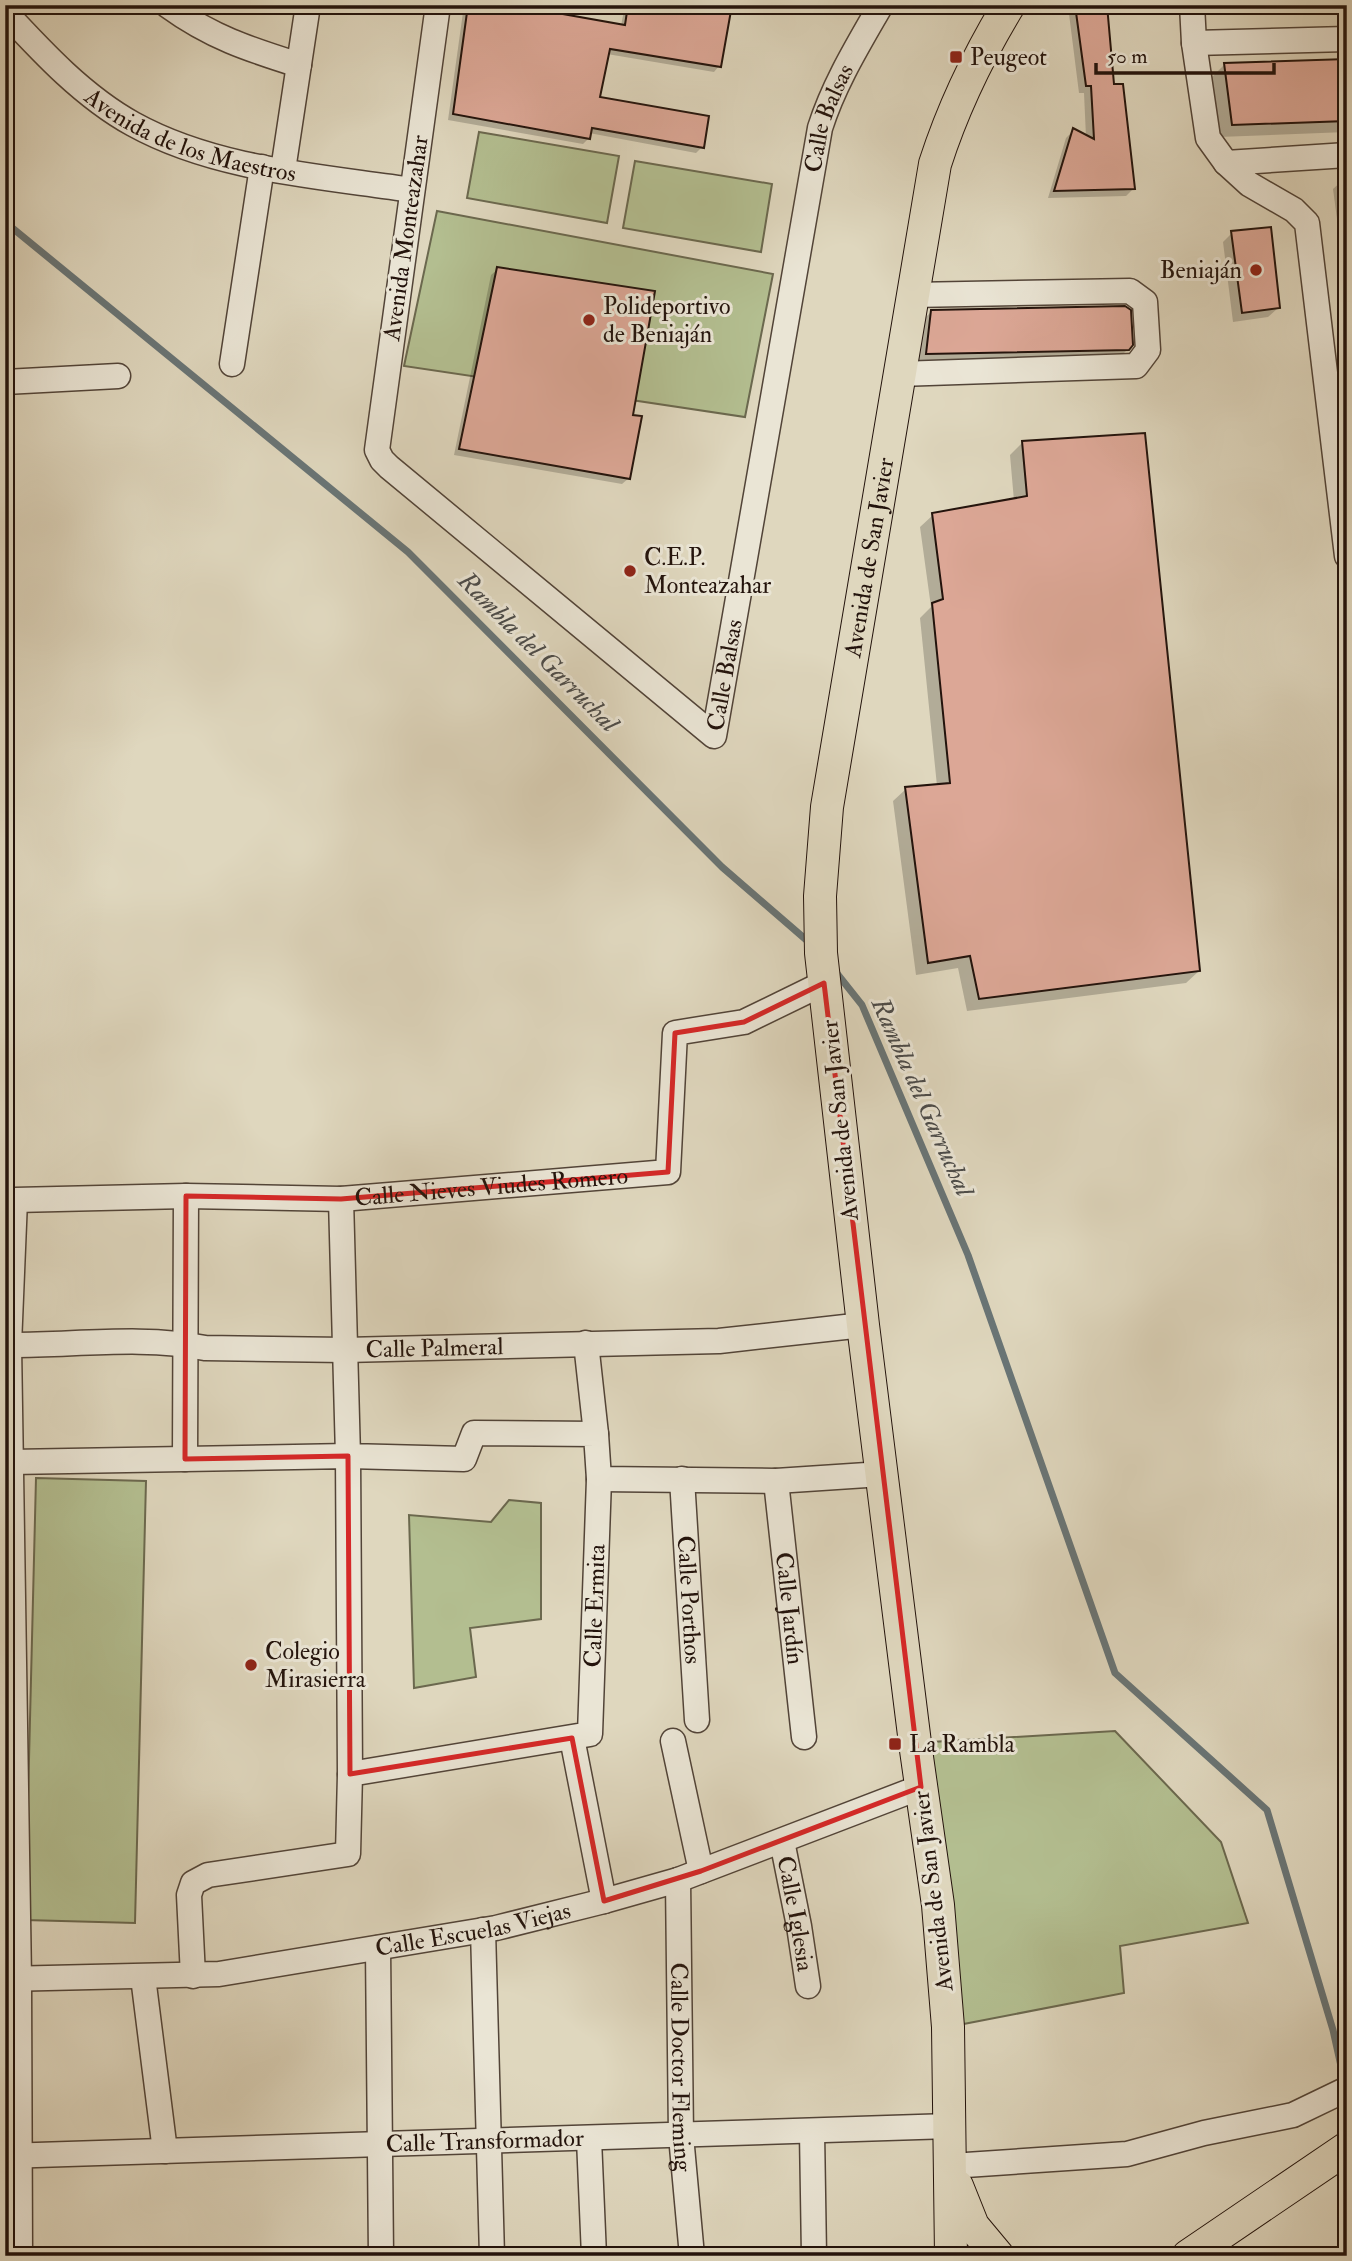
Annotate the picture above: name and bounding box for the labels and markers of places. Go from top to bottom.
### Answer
place label: Peugeot [970,42,1047,73]
marker: Peugeot [948,49,964,65]
place label: Beniaján [1160,255,1242,286]
marker: Beniaján [1248,262,1264,278]
place label: Polideportivo de Beniaján [603,291,730,350]
marker: Polideportivo de Beniaján [581,312,597,328]
place label: C.E.P. Monteazahar [644,542,771,601]
marker: C.E.P. Monteazahar [622,563,638,579]
place label: Colegio Mirasierra [265,1636,367,1695]
marker: Colegio Mirasierra [243,1657,259,1673]
place label: La Rambla [909,1729,1016,1760]
marker: La Rambla [887,1736,903,1752]

